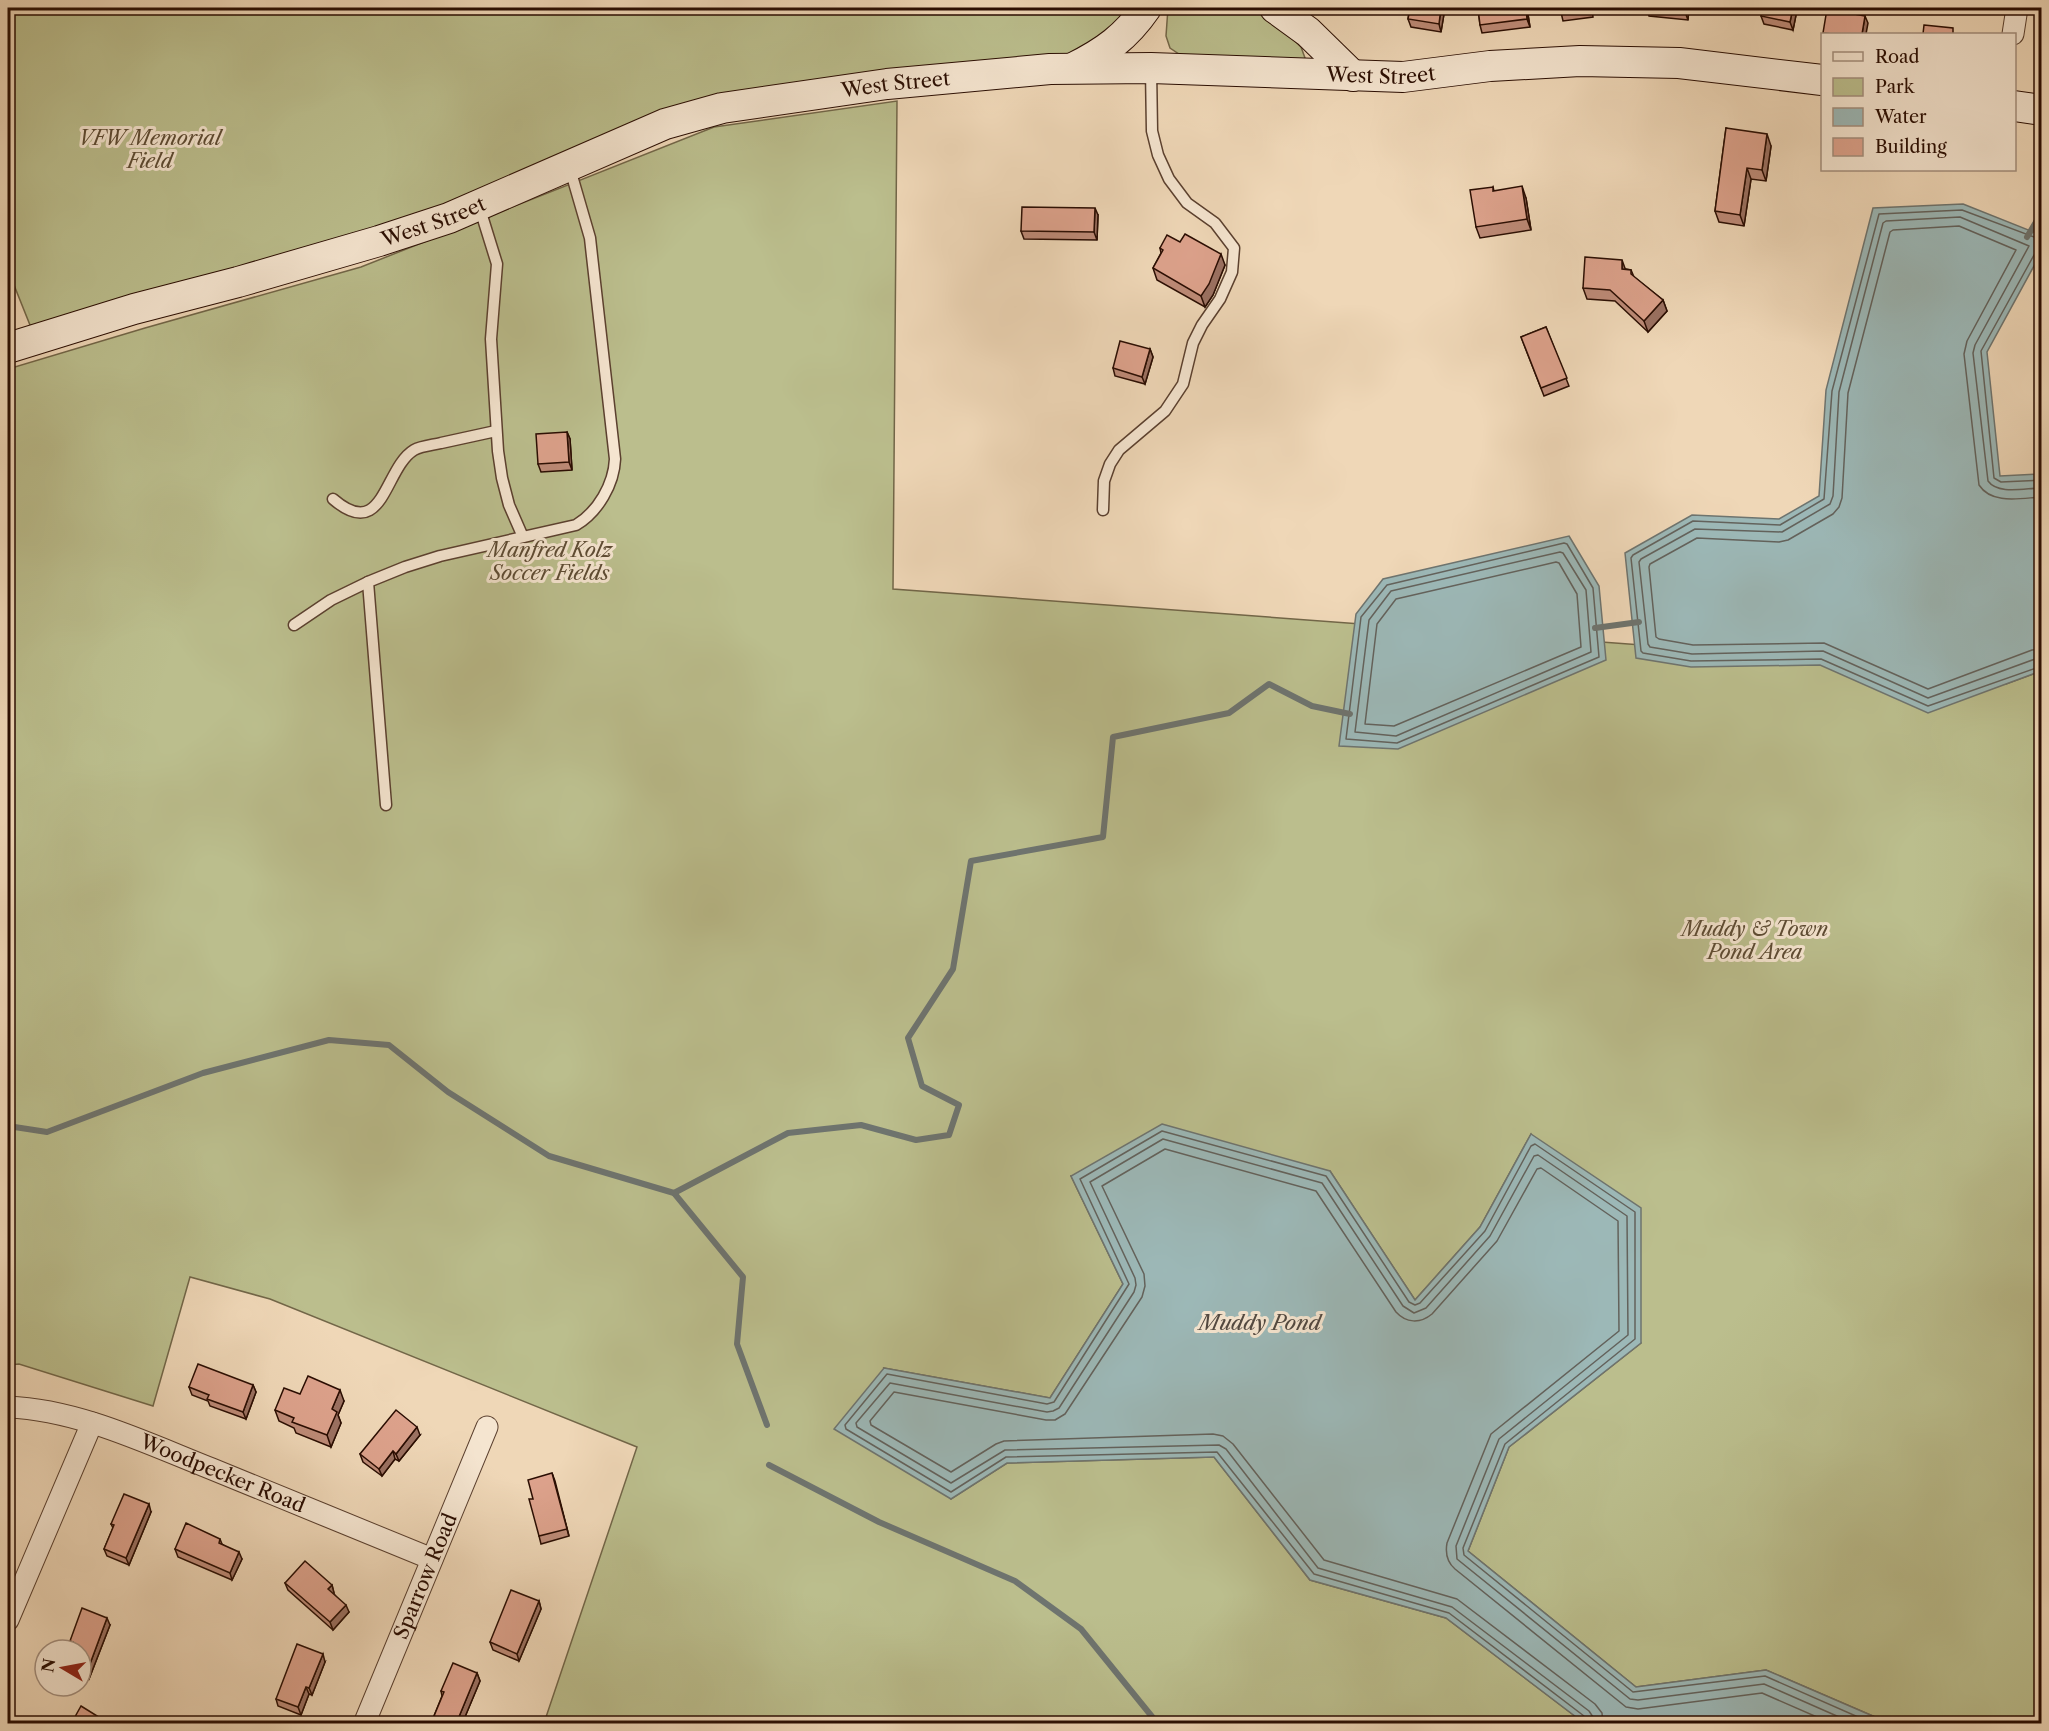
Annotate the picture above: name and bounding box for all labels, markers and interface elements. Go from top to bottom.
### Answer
legend [1821,33,2016,171]
text: Road [1875,46,1920,68]
street label: West Street [1325,61,1437,89]
street label: West Street [839,66,951,103]
text: Park [1875,76,1916,98]
text: Water [1874,106,1927,128]
park label: VFW Memorial Field [79,126,224,173]
text: Building [1875,136,1947,158]
street label: West Street [377,192,489,252]
park label: Manfred Kolz Soccer Fields [486,538,614,585]
park label: Muddy & Town Pond Area [1680,917,1828,964]
water label: Muddy Pond [1196,1310,1323,1335]
street label: Woodpecker Road [136,1429,309,1518]
street label: Sparrow Road [389,1510,462,1643]
north arrow [33,1638,93,1698]
text: N [37,1657,59,1674]

